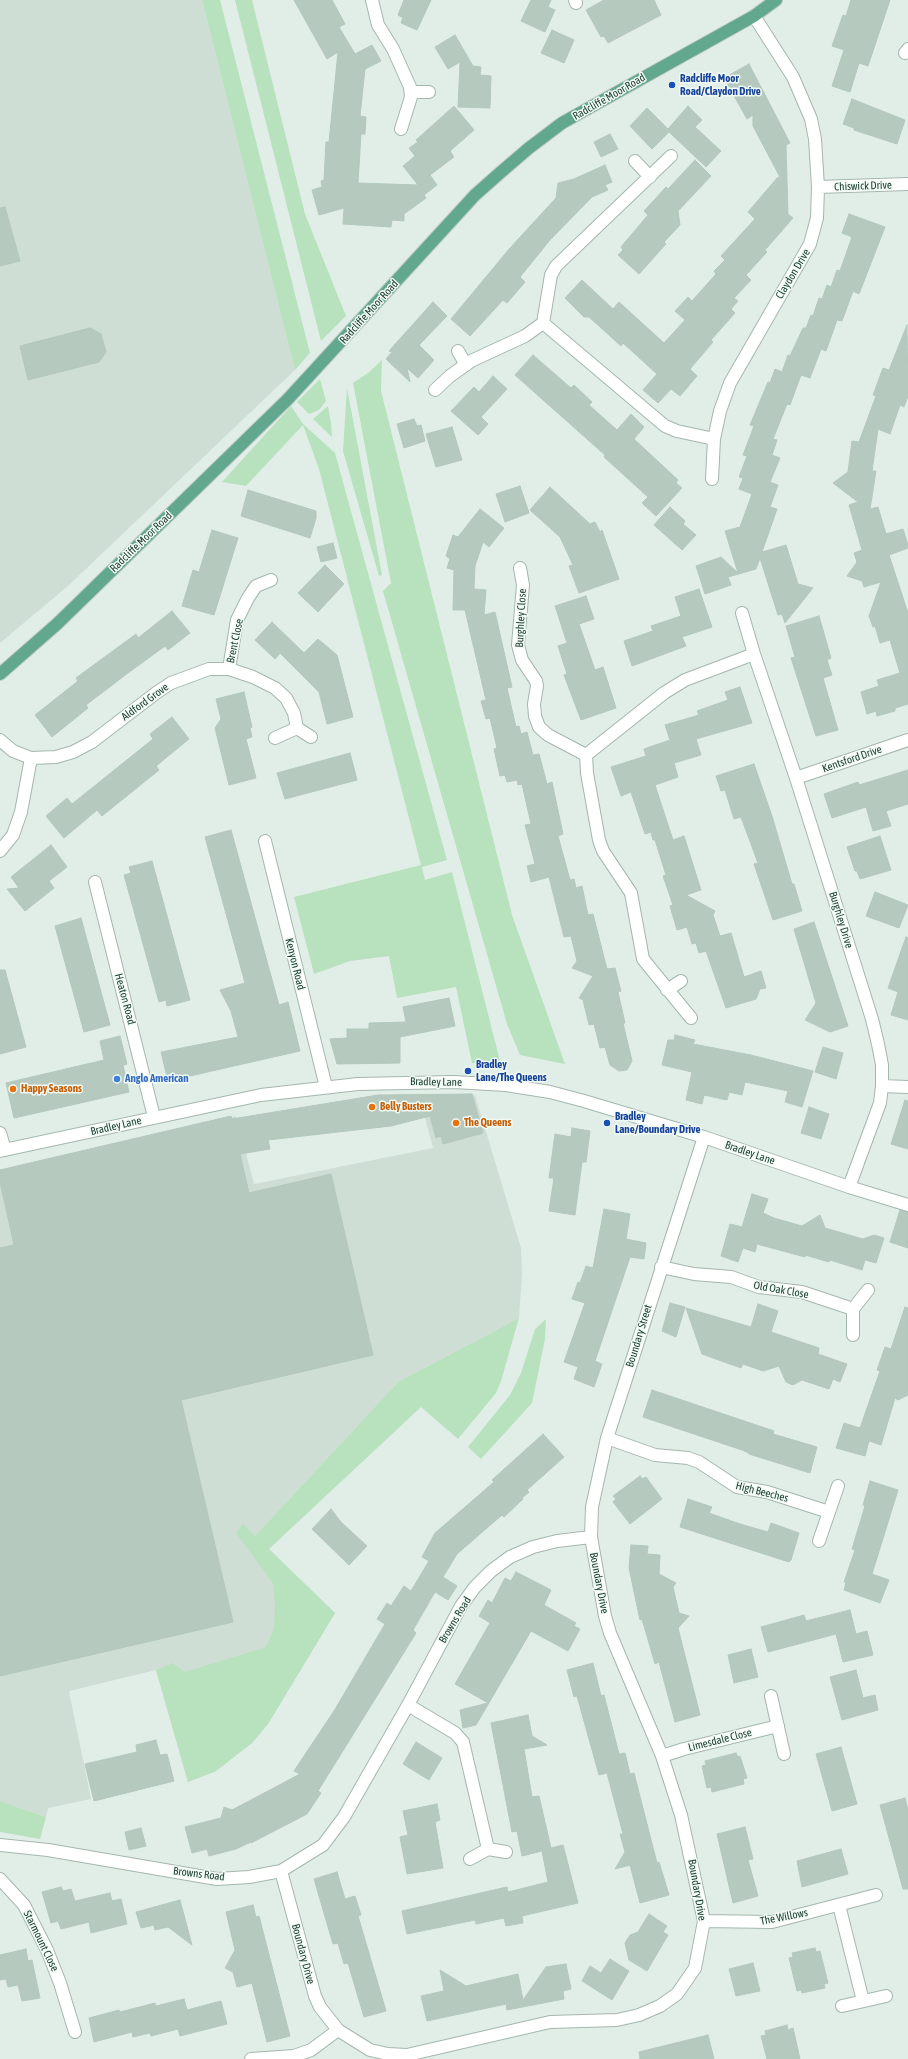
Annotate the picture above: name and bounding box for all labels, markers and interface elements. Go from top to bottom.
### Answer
street label: Radcliffe Moor Road [571,71,647,123]
place label: Radcliffe Moor Road/Claydon Drive [680,72,761,98]
marker: Radcliffe Moor Road/Claydon Drive [667,80,677,90]
street label: Chiswick Drive [834,178,892,194]
street label: Claydon Drive [773,247,813,301]
street label: Radcliffe Moor Road [337,277,401,347]
street label: Radcliffe Moor Road [107,509,175,575]
street label: Burghley Close [513,588,529,648]
street label: Brent Close [224,617,246,665]
street label: Aldford Grove [119,680,171,724]
street label: Kentsford Drive [821,743,883,775]
street label: Burghley Drive [826,890,856,950]
street label: Kenyon Road [282,937,308,991]
street label: Heaton Road [112,972,138,1026]
place label: Bradley Lane/The Queens [476,1058,547,1084]
marker: Bradley Lane/The Queens [463,1066,473,1076]
place label: Anglo American [125,1072,189,1086]
marker: Anglo American [112,1074,122,1084]
street label: Bradley Lane [410,1075,462,1089]
place label: Happy Seasons [21,1082,82,1096]
marker: Happy Seasons [8,1084,18,1094]
place label: Belly Busters [380,1100,432,1114]
marker: Belly Busters [367,1102,377,1112]
place label: Bradley Lane/Boundary Drive [615,1110,700,1136]
street label: Bradley Lane [89,1114,143,1138]
place label: The Queens [464,1116,511,1130]
marker: The Queens [451,1118,461,1128]
marker: Bradley Lane/Boundary Drive [602,1118,612,1128]
street label: Bradley Lane [723,1138,777,1168]
street label: Old Oak Close [752,1279,810,1301]
street label: Boundary Street [623,1303,655,1369]
street label: High Beeches [734,1479,790,1505]
street label: Boundary Drive [587,1551,611,1615]
street label: Browns Road [436,1594,474,1646]
street label: Limesdale Close [687,1726,753,1754]
street label: Boundary Drive [685,1858,709,1922]
street label: Browns Road [172,1864,226,1884]
street label: The Willows [759,1906,809,1928]
street label: Starmount Close [21,1908,61,1974]
street label: Boundary Drive [289,1922,317,1986]

